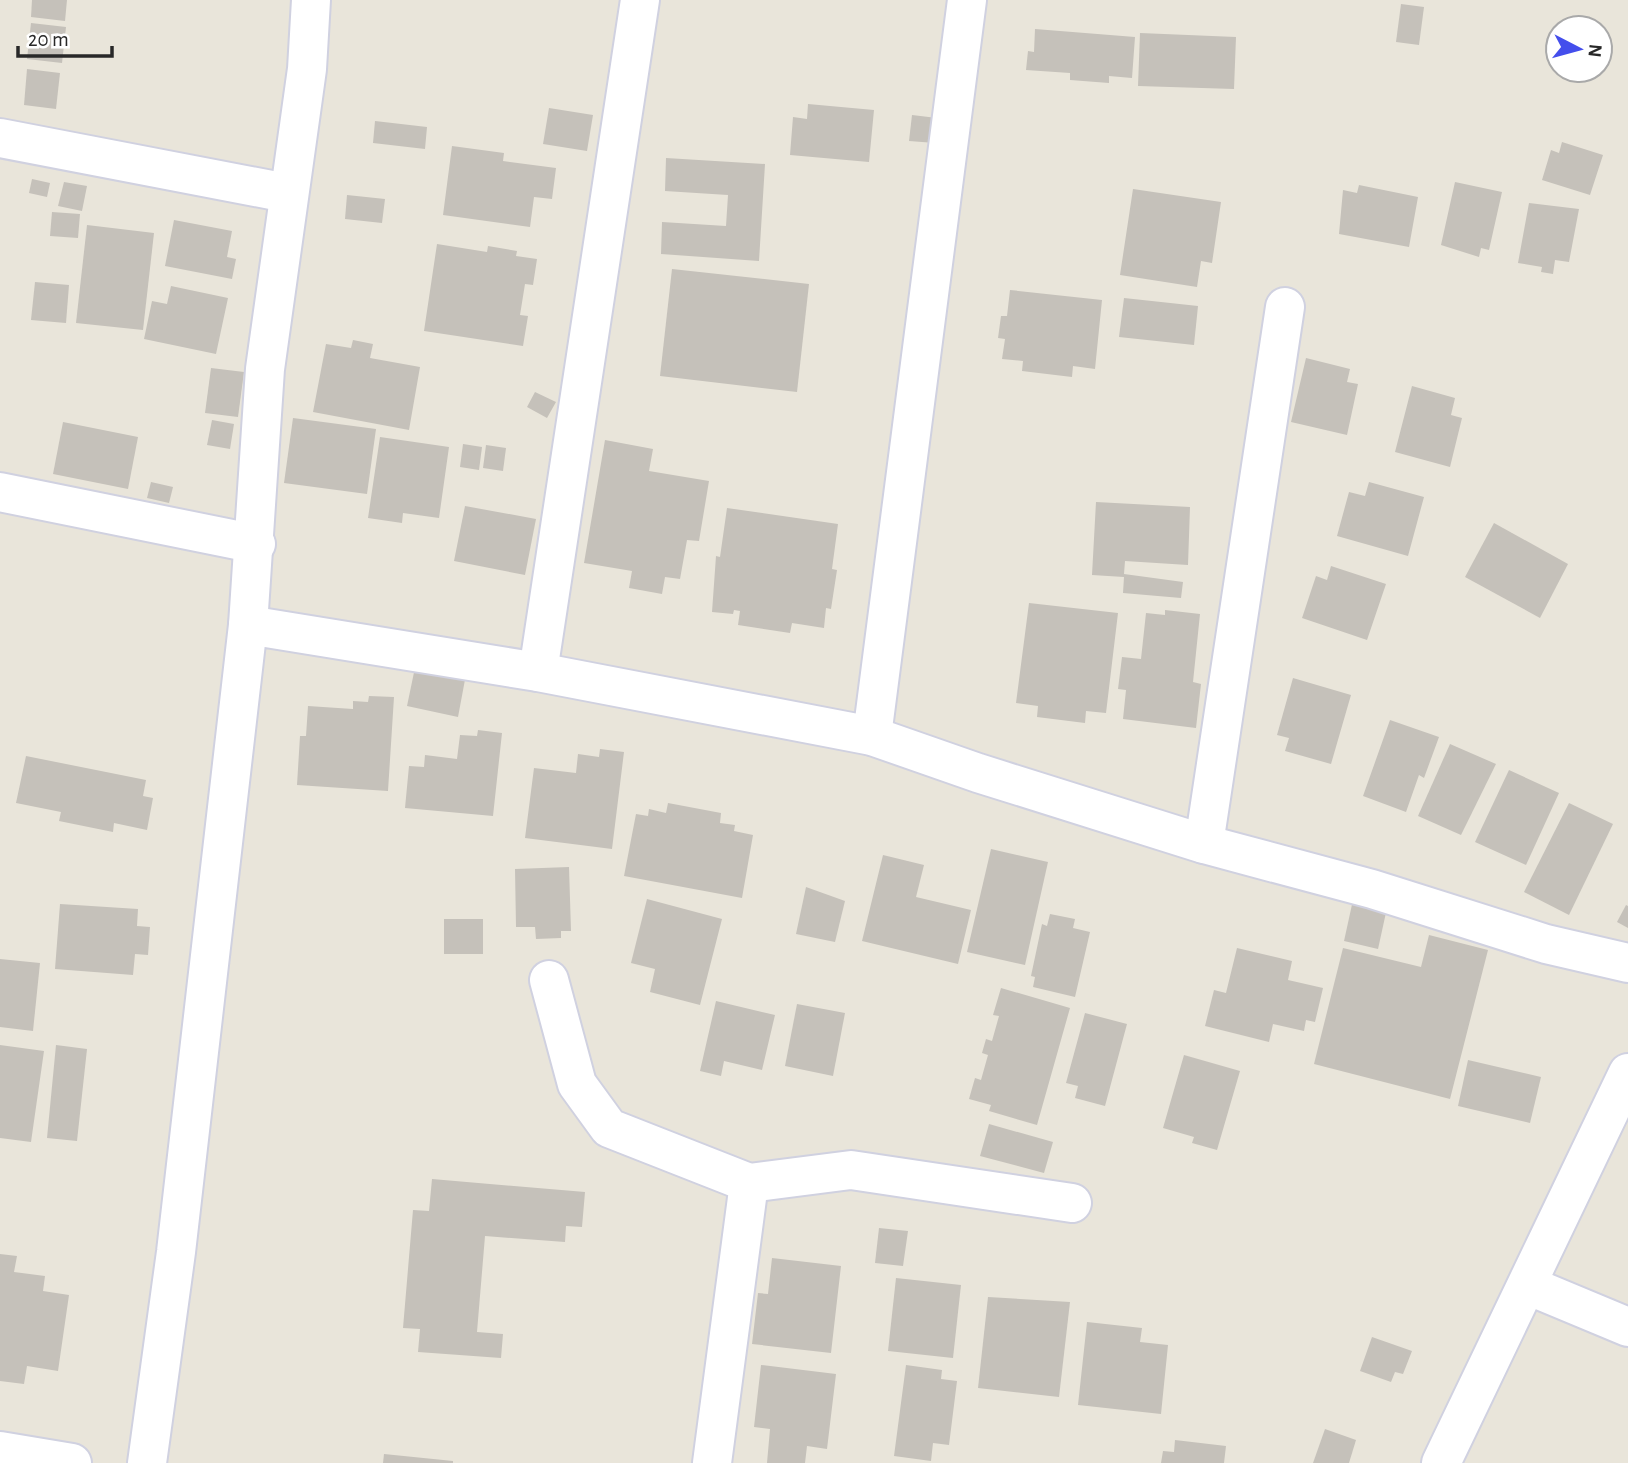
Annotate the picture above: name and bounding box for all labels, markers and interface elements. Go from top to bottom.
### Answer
scale bar [18,14,112,58]
north arrow [1544,14,1614,84]
text: 20 m [28,29,69,50]
text: N [1584,43,1605,58]

